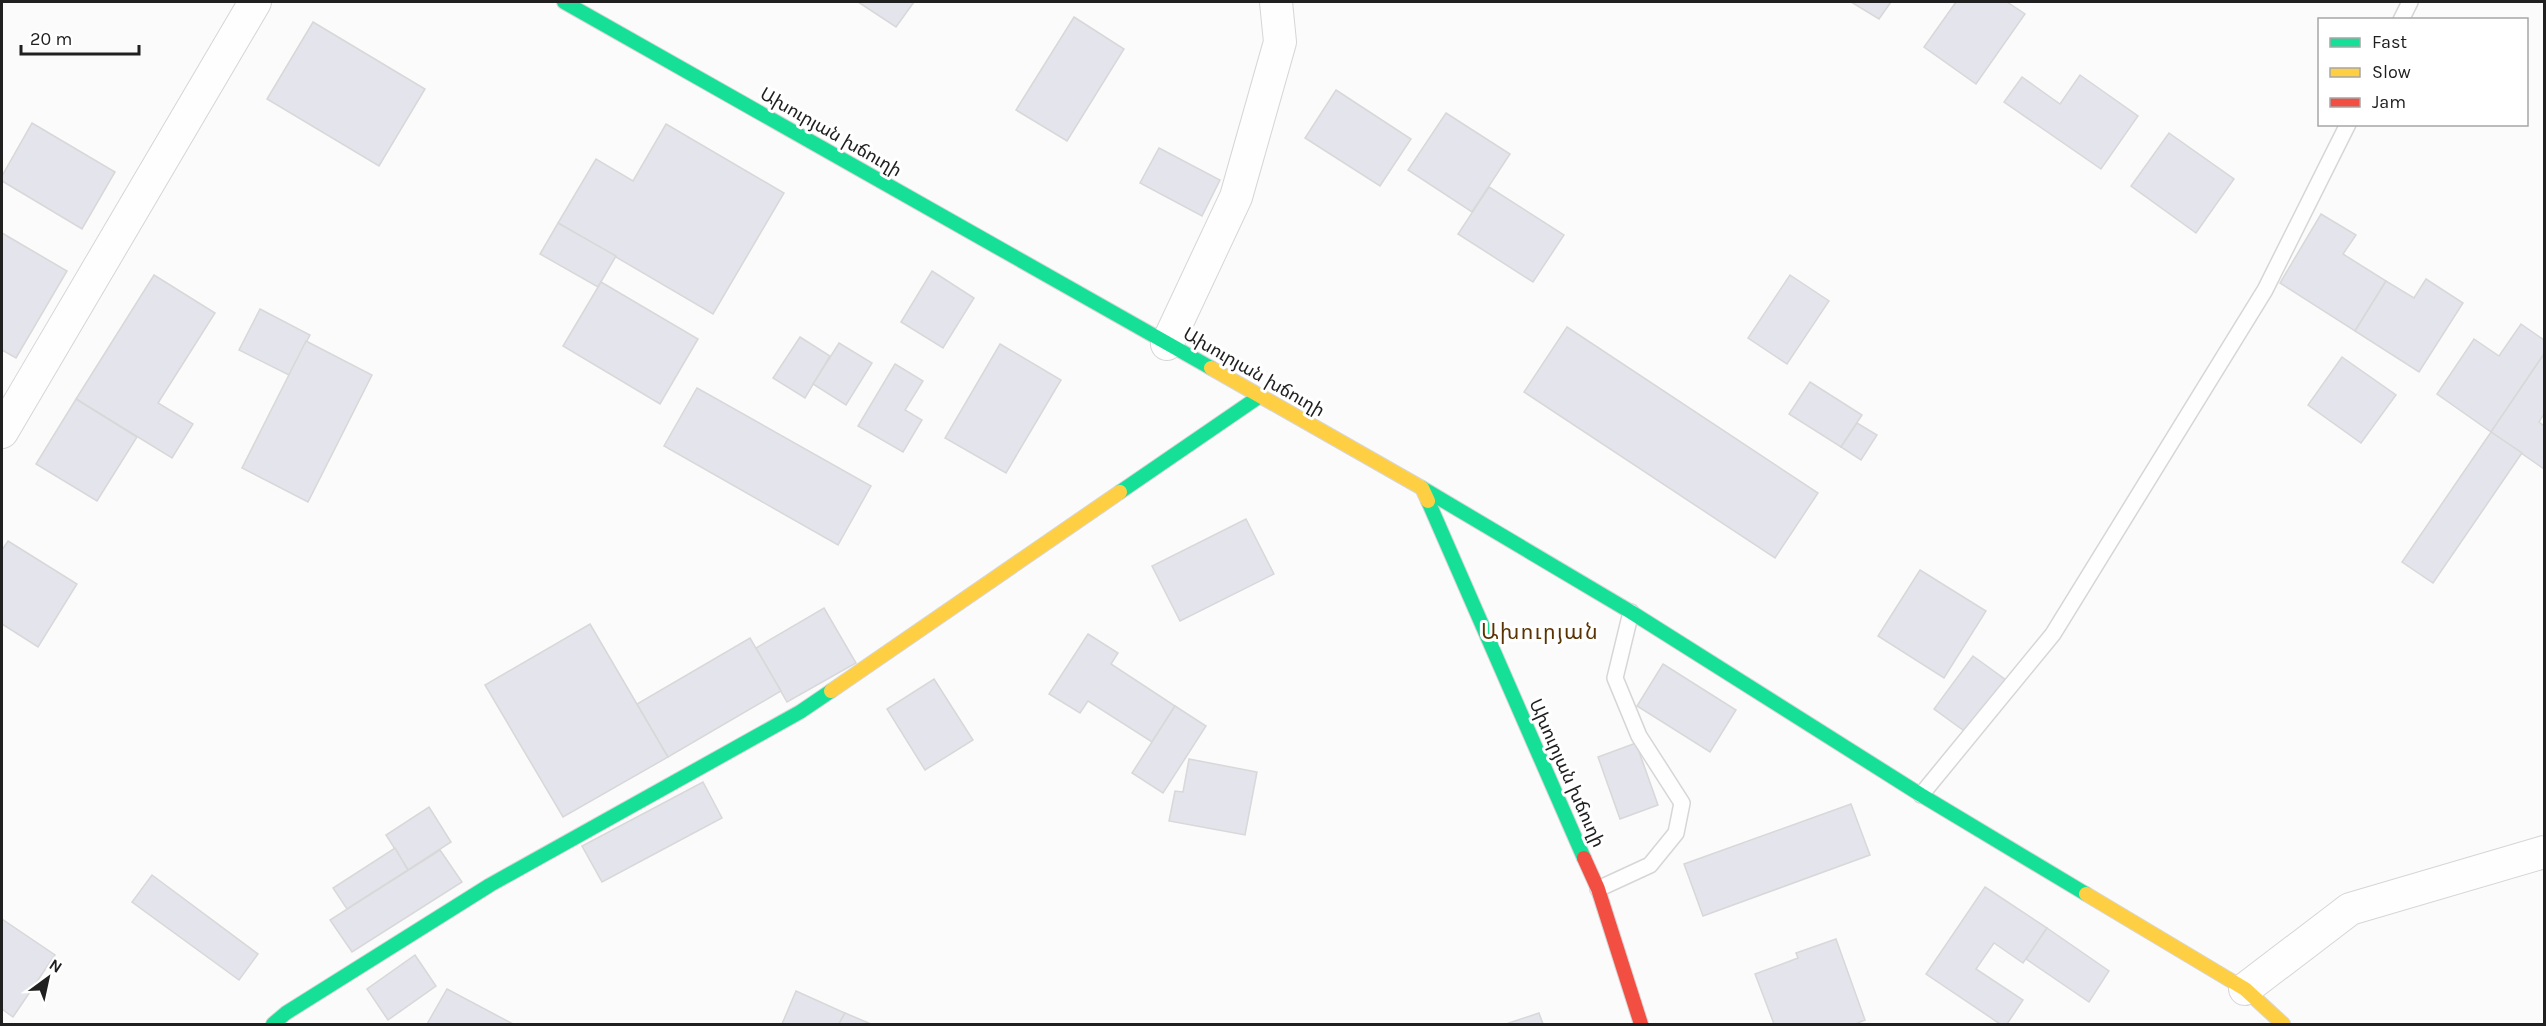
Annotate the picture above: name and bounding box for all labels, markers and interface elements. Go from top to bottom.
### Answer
scale bar [21,18,140,56]
legend [2318,18,2528,126]
text: 20 m [30,28,72,50]
text: Fast [2372,31,2407,53]
text: Slow [2372,61,2411,83]
street label: Ախուրյան խճուղի [756,82,906,182]
text: Jam [2372,91,2406,113]
street label: Ախուրյան խճուղի [1179,322,1329,422]
district label: Ախուրյան [1481,620,1599,644]
street label: Ախուրյան խճուղի [1524,695,1610,851]
north arrow [18,948,78,1008]
text: N [46,955,66,977]

